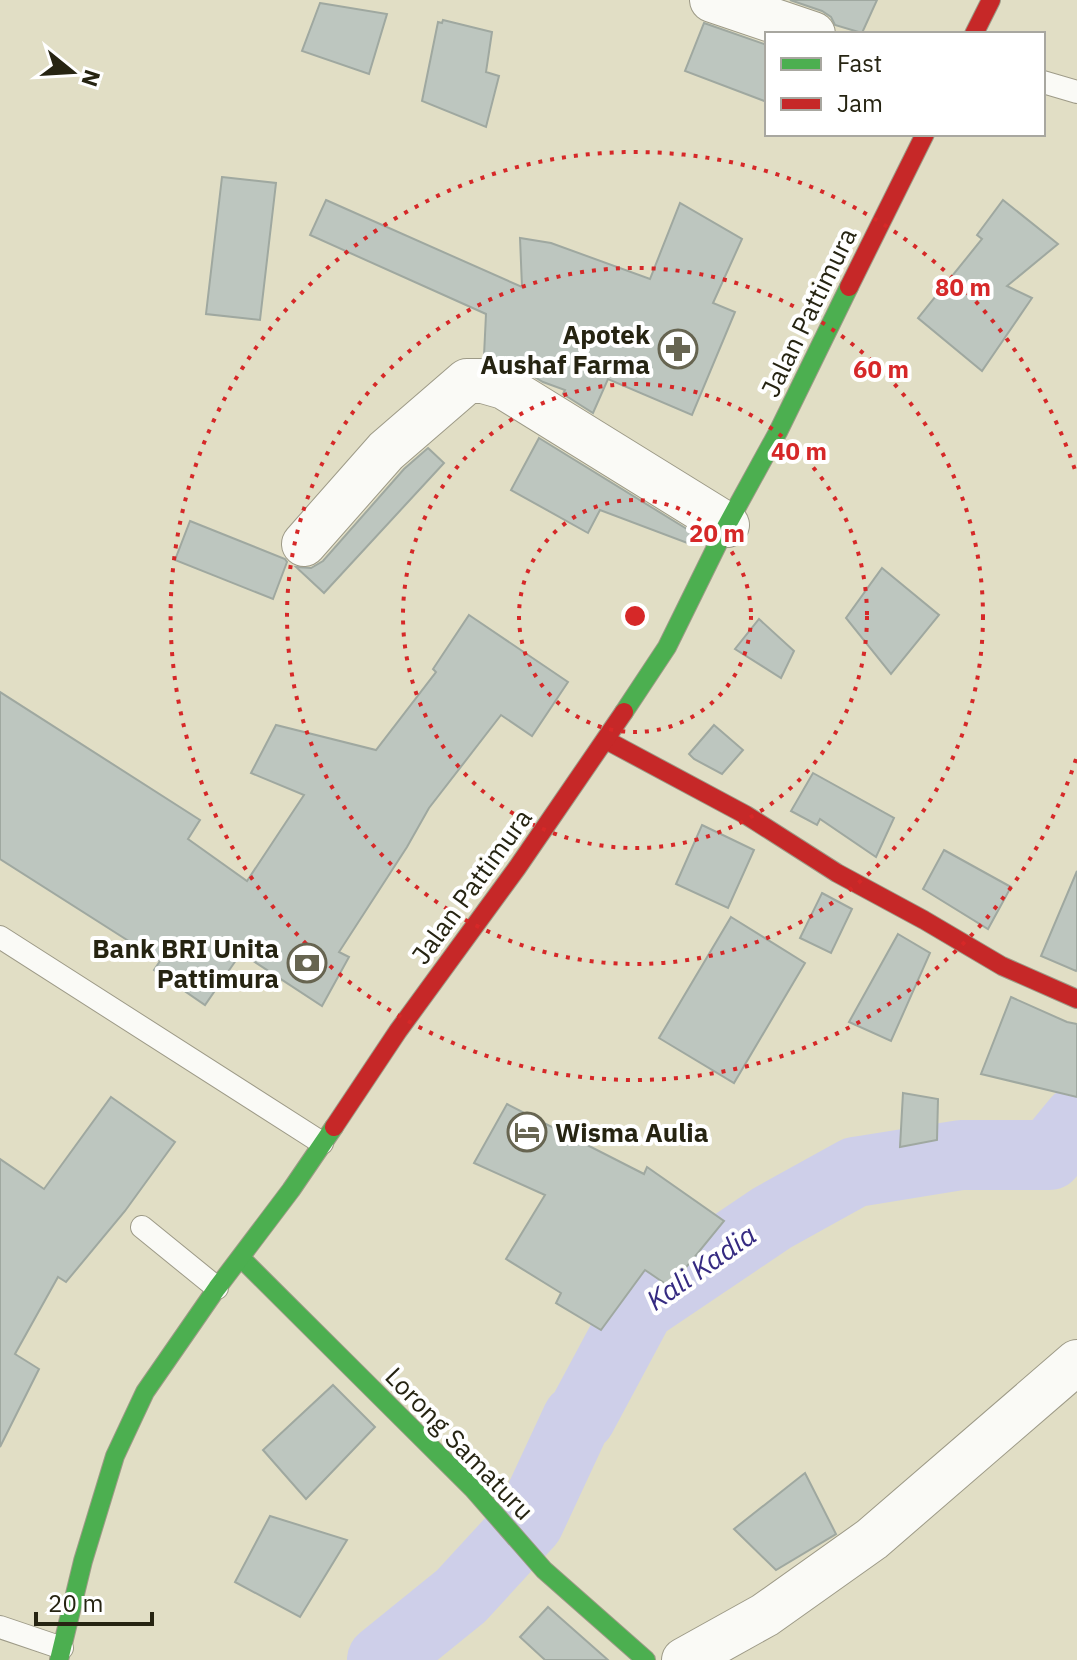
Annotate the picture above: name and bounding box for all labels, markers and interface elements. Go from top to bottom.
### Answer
north arrow [32,32,112,112]
legend [765,32,1045,136]
text: Fast [837,47,882,79]
text: N [75,66,108,90]
text: Jam [837,87,883,119]
street label: Jalan Pattimura [752,222,864,402]
text: 80 m [935,271,991,303]
place label: Apotek Aushaf Farma [480,317,650,381]
pharmacy icon: Apotek Aushaf Farma [657,328,699,370]
text: 60 m [853,353,909,385]
text: 40 m [771,435,827,467]
text: 20 m [689,517,745,549]
centre of rings [621,602,649,630]
street label: Jalan Pattimura [403,802,539,970]
place label: Bank BRI Unita Pattimura [92,931,279,995]
bank icon: Bank BRI Unita Pattimura [286,942,328,984]
hotel icon: Wisma Aulia [506,1111,548,1153]
place label: Wisma Aulia [555,1115,709,1149]
water label: Kali Kadia [639,1216,763,1318]
street label: Lorong Samaturu [378,1359,542,1527]
scale bar [36,1576,152,1626]
text: 20 m [48,1587,103,1619]

